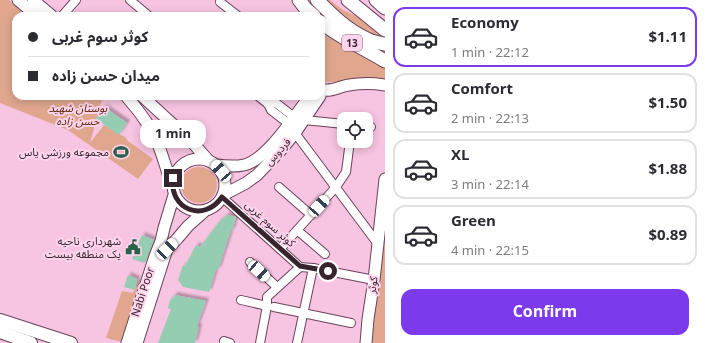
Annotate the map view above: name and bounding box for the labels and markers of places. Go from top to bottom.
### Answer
place label: مجموعه ورزشی یاس [19,141,109,164]
sports icon: مجموعه ورزشی یاس [112,143,130,161]
place label: شهرداری ناحیه یک منطقه بیست [45,230,121,266]
public building icon: شهرداری ناحیه یک منطقه بیست [124,238,142,256]

